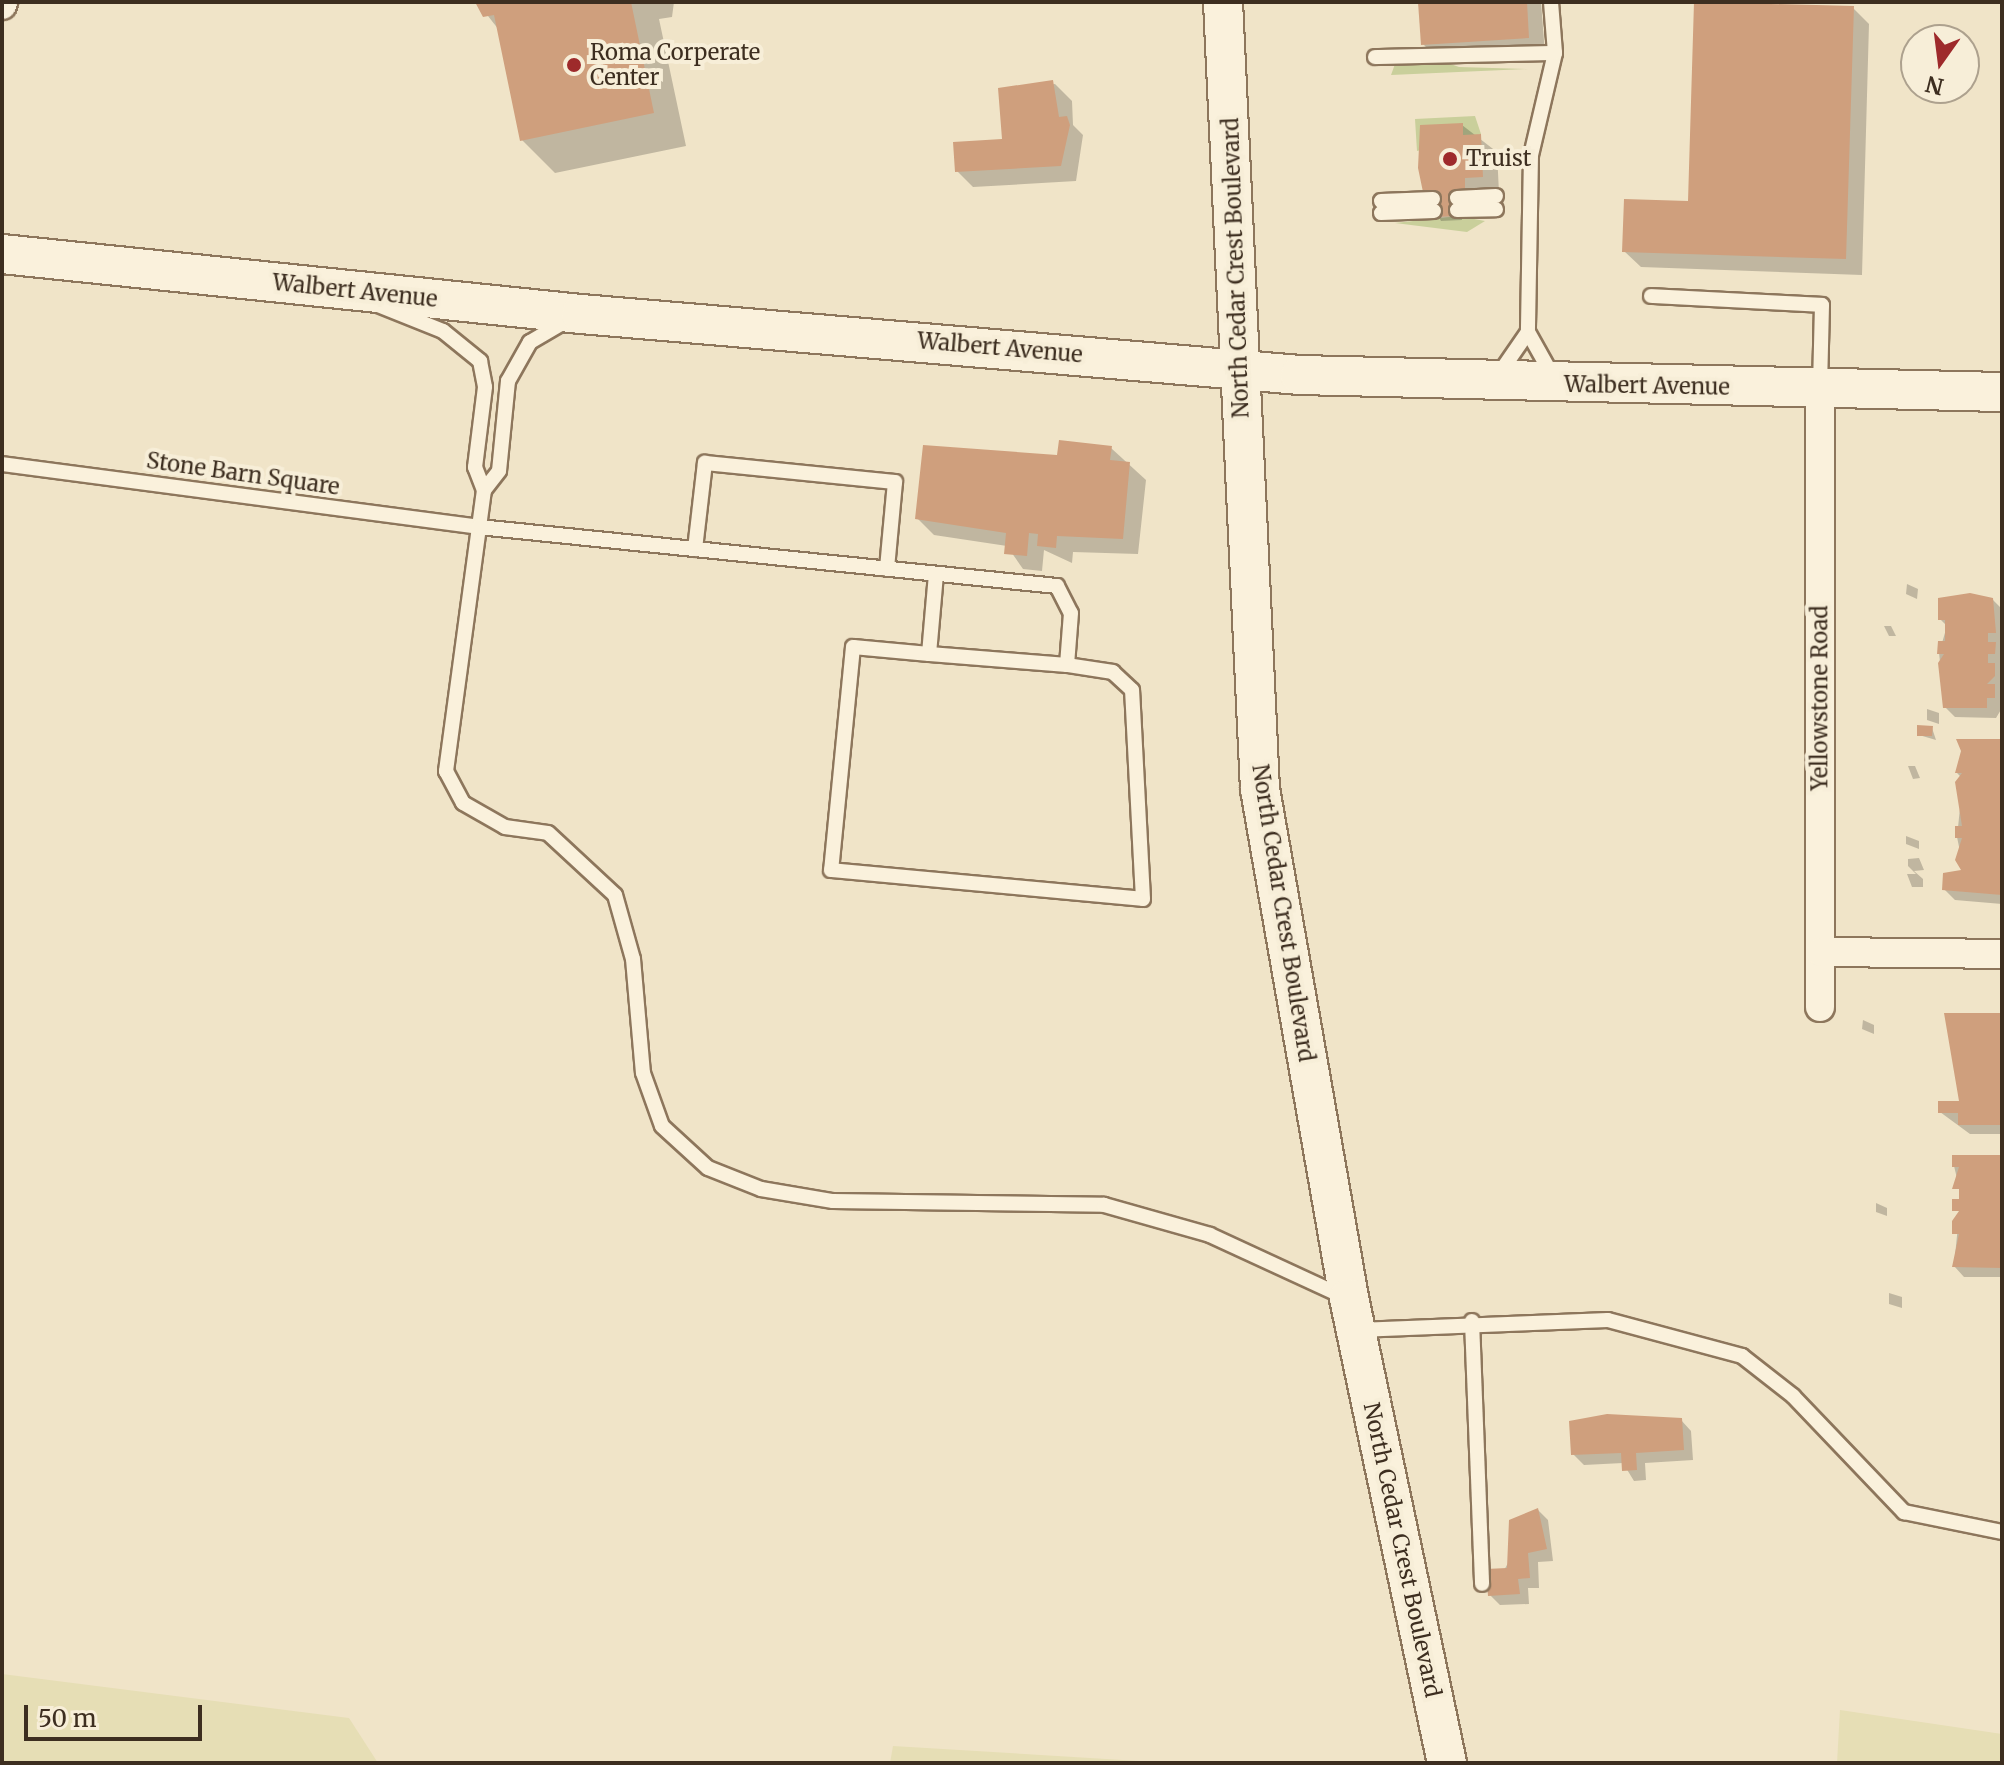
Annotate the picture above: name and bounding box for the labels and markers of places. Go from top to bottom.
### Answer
place label: Roma Corperate Center [590,39,760,90]
marker: Roma Corperate Center [565,56,583,74]
place label: Truist [1466,146,1531,172]
marker: Truist [1441,150,1459,168]

